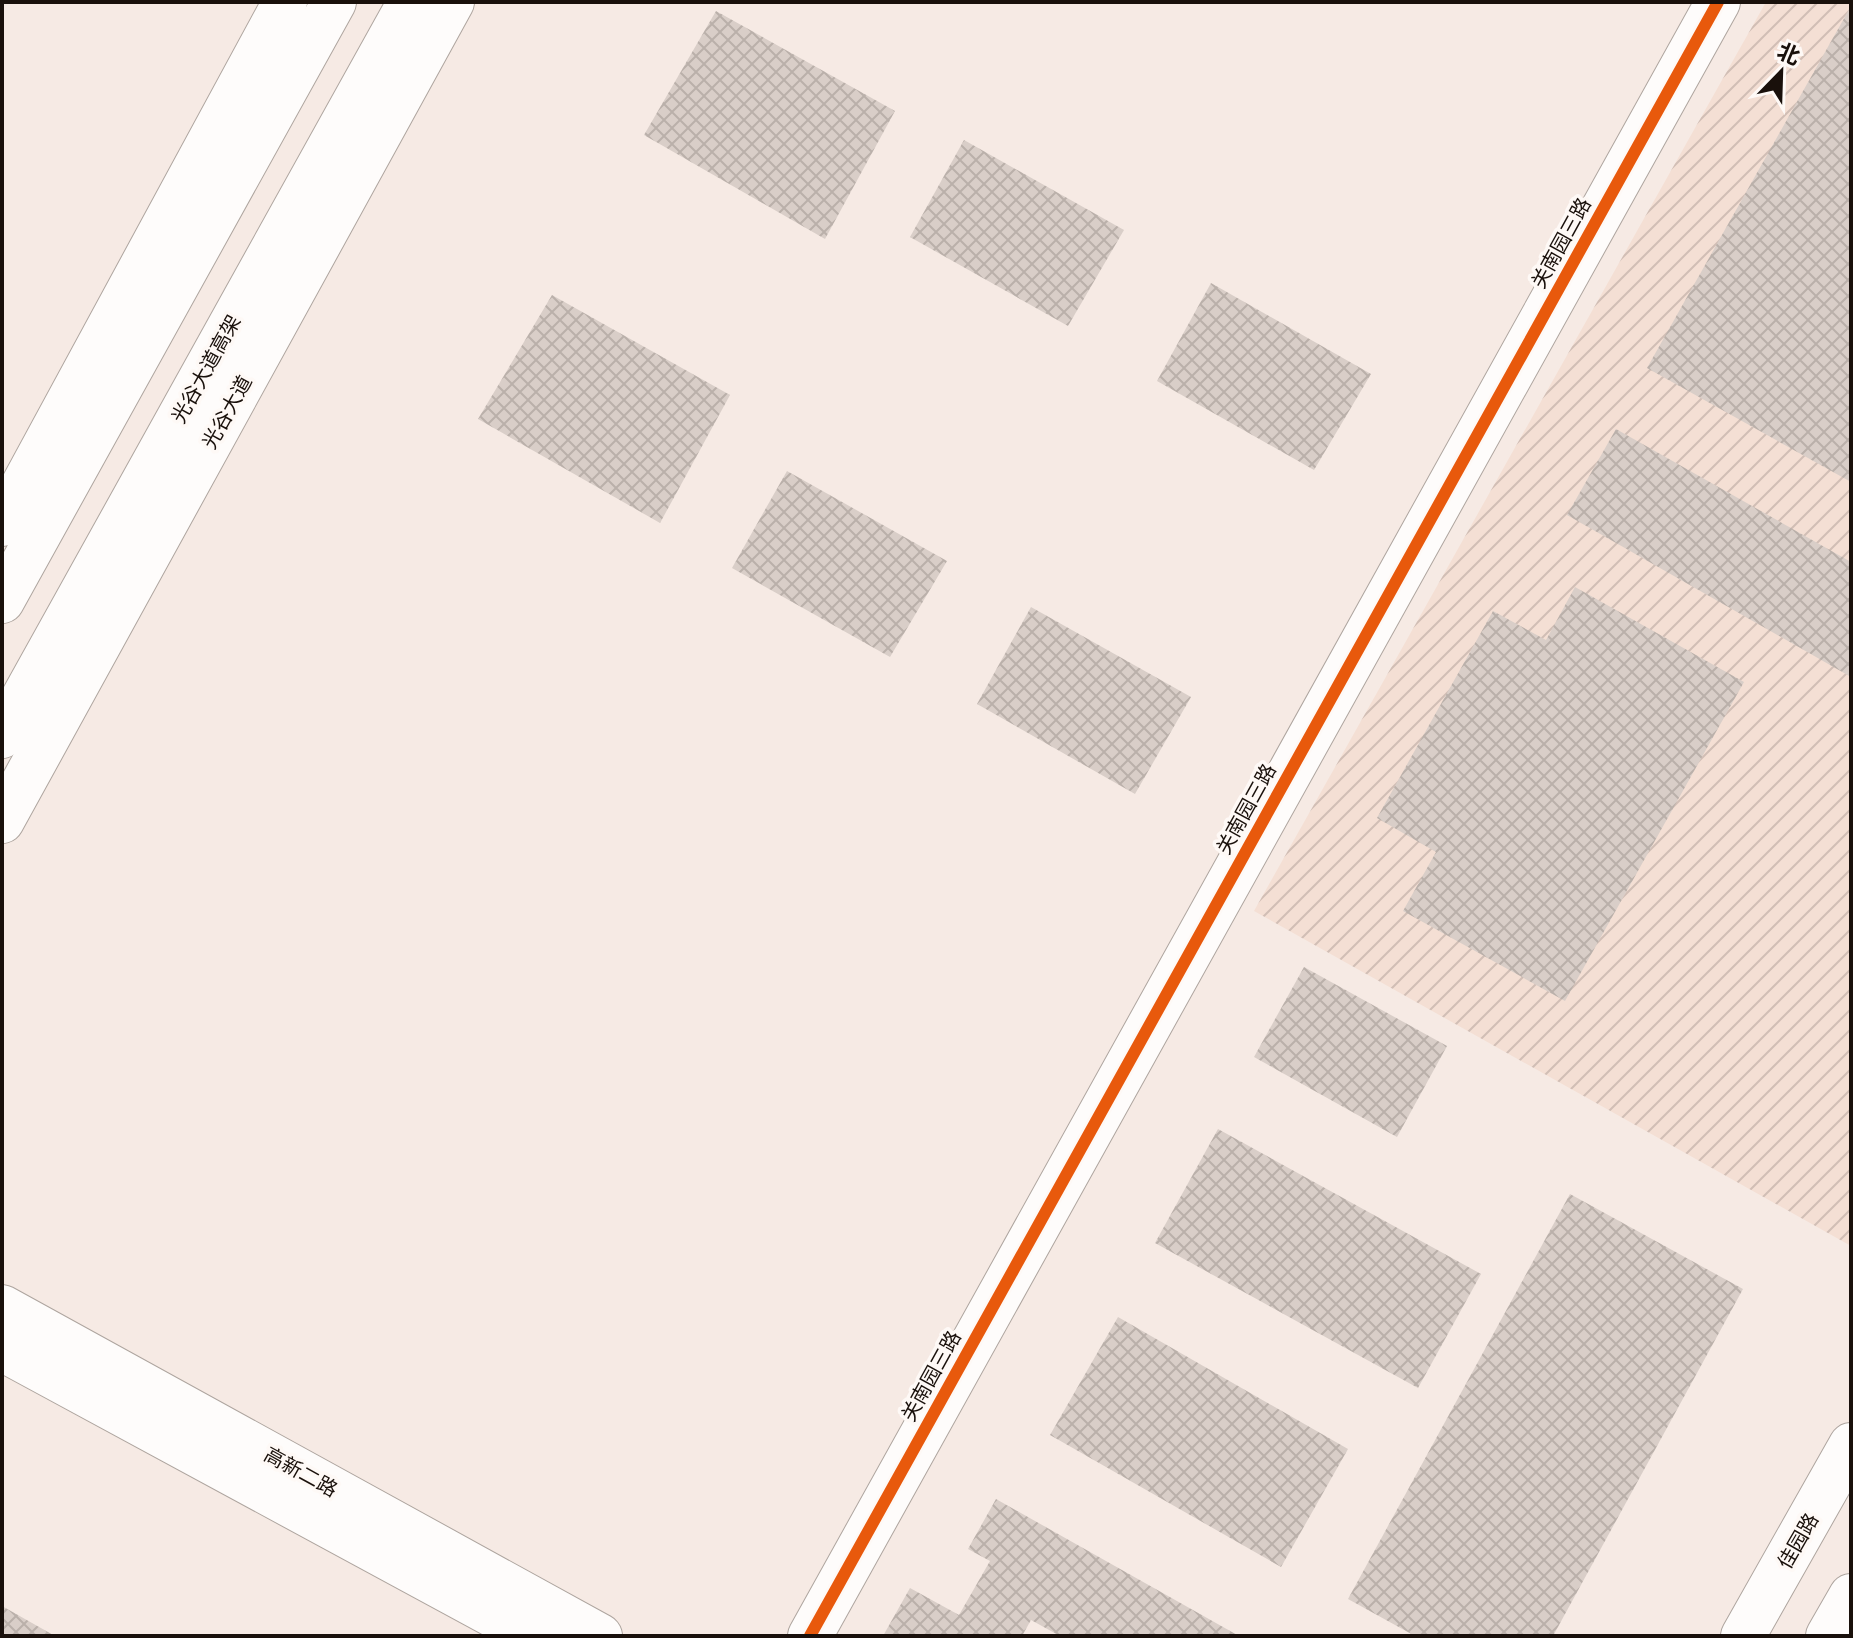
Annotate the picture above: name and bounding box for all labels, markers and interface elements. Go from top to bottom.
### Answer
north arrow [1741,32,1821,112]
text: 北 [1773,36,1804,71]
street label: 关南园三路 [1525,193,1596,293]
street label: 光谷大道高架 [166,311,246,427]
street label: 光谷大道 [197,371,257,453]
street label: 关南园三路 [1210,759,1281,859]
street label: 关南园三路 [895,1326,966,1426]
street label: 高新二路 [260,1441,342,1502]
street label: 佳园路 [1772,1509,1823,1573]

